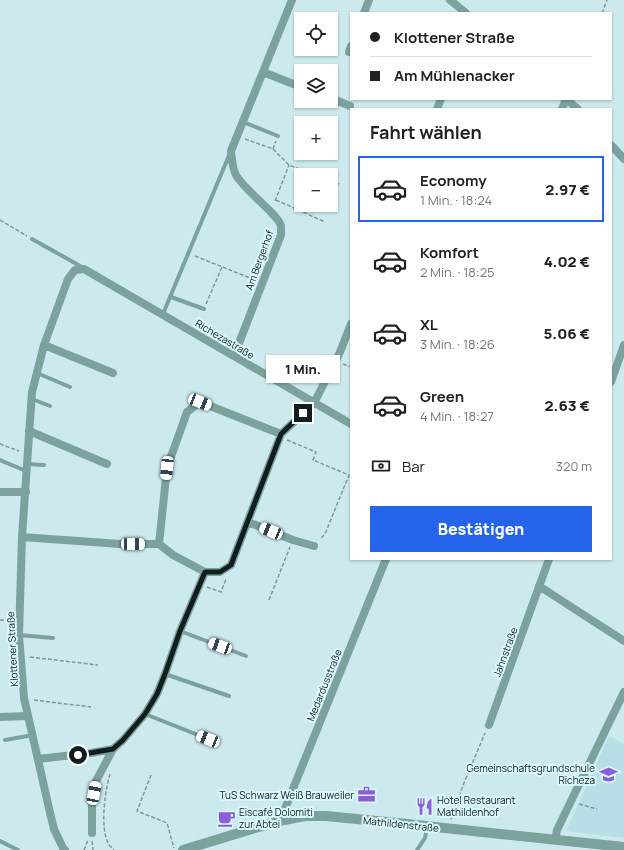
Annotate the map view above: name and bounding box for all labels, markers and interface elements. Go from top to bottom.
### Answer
map controls [294,12,338,212]
button: locate [294,12,338,56]
text: Klottener Straße [394,27,515,48]
button: layers [294,64,338,108]
text: Am Mühlenacker [394,65,515,86]
button: + [294,116,338,160]
text: Fahrt wählen [370,120,482,144]
button: − [294,168,338,212]
text: Economy [420,170,487,191]
icon: car [372,171,408,207]
text: 2.97 € [545,179,590,200]
text: 1 Min. · 18:24 [420,191,492,209]
street label: Am Bergerhof [242,228,277,292]
text: Komfort [420,242,479,263]
icon: car [372,243,408,279]
text: 4.02 € [544,251,590,272]
text: 2 Min. · 18:25 [420,263,495,281]
text: XL [420,314,438,335]
icon: car [372,315,408,351]
street label: Richezastraße [193,316,257,362]
text: 5.06 € [544,323,590,344]
text: 3 Min. · 18:26 [420,335,495,353]
callout: 1 Min. [266,355,340,383]
text: 1 Min. [285,360,321,378]
text: Green [420,386,464,407]
icon: car [372,387,408,423]
car [187,392,213,412]
text: 2.63 € [545,395,590,416]
route end [294,404,312,422]
text: 4 Min. · 18:27 [420,407,494,425]
car [160,455,174,481]
icon: cash [370,455,392,477]
text: Bar [402,456,425,477]
text: 320 m [556,457,592,475]
button: Bestätigen [370,506,592,552]
car [258,521,284,541]
car [121,538,145,550]
street label: Klottener Straße [3,611,21,687]
street label: Jahnstraße [490,625,521,679]
car [207,636,233,656]
street label: Medardusstraße [303,647,345,723]
car [195,729,221,749]
route start [69,746,87,764]
place label: Gemeinschaftsgrundschule Richeza [466,761,595,787]
school or university icon: Gemeinschaftsgrundschule Richeza [598,764,618,784]
car [86,780,102,806]
office icon: TuS Schwarz Weiß Brauweiler [357,785,377,805]
place label: TuS Schwarz Weiß Brauweiler [220,788,354,802]
place label: Hotel Restaurant Mathildenhof [437,793,516,819]
restaurant icon: Hotel Restaurant Mathildenhof [414,796,434,816]
place label: Eiscafé Dolomiti zur Abtei [239,805,313,831]
cafe icon: Eiscafé Dolomiti zur Abtei [216,808,236,828]
street label: Mathildenstraße [362,813,440,835]

